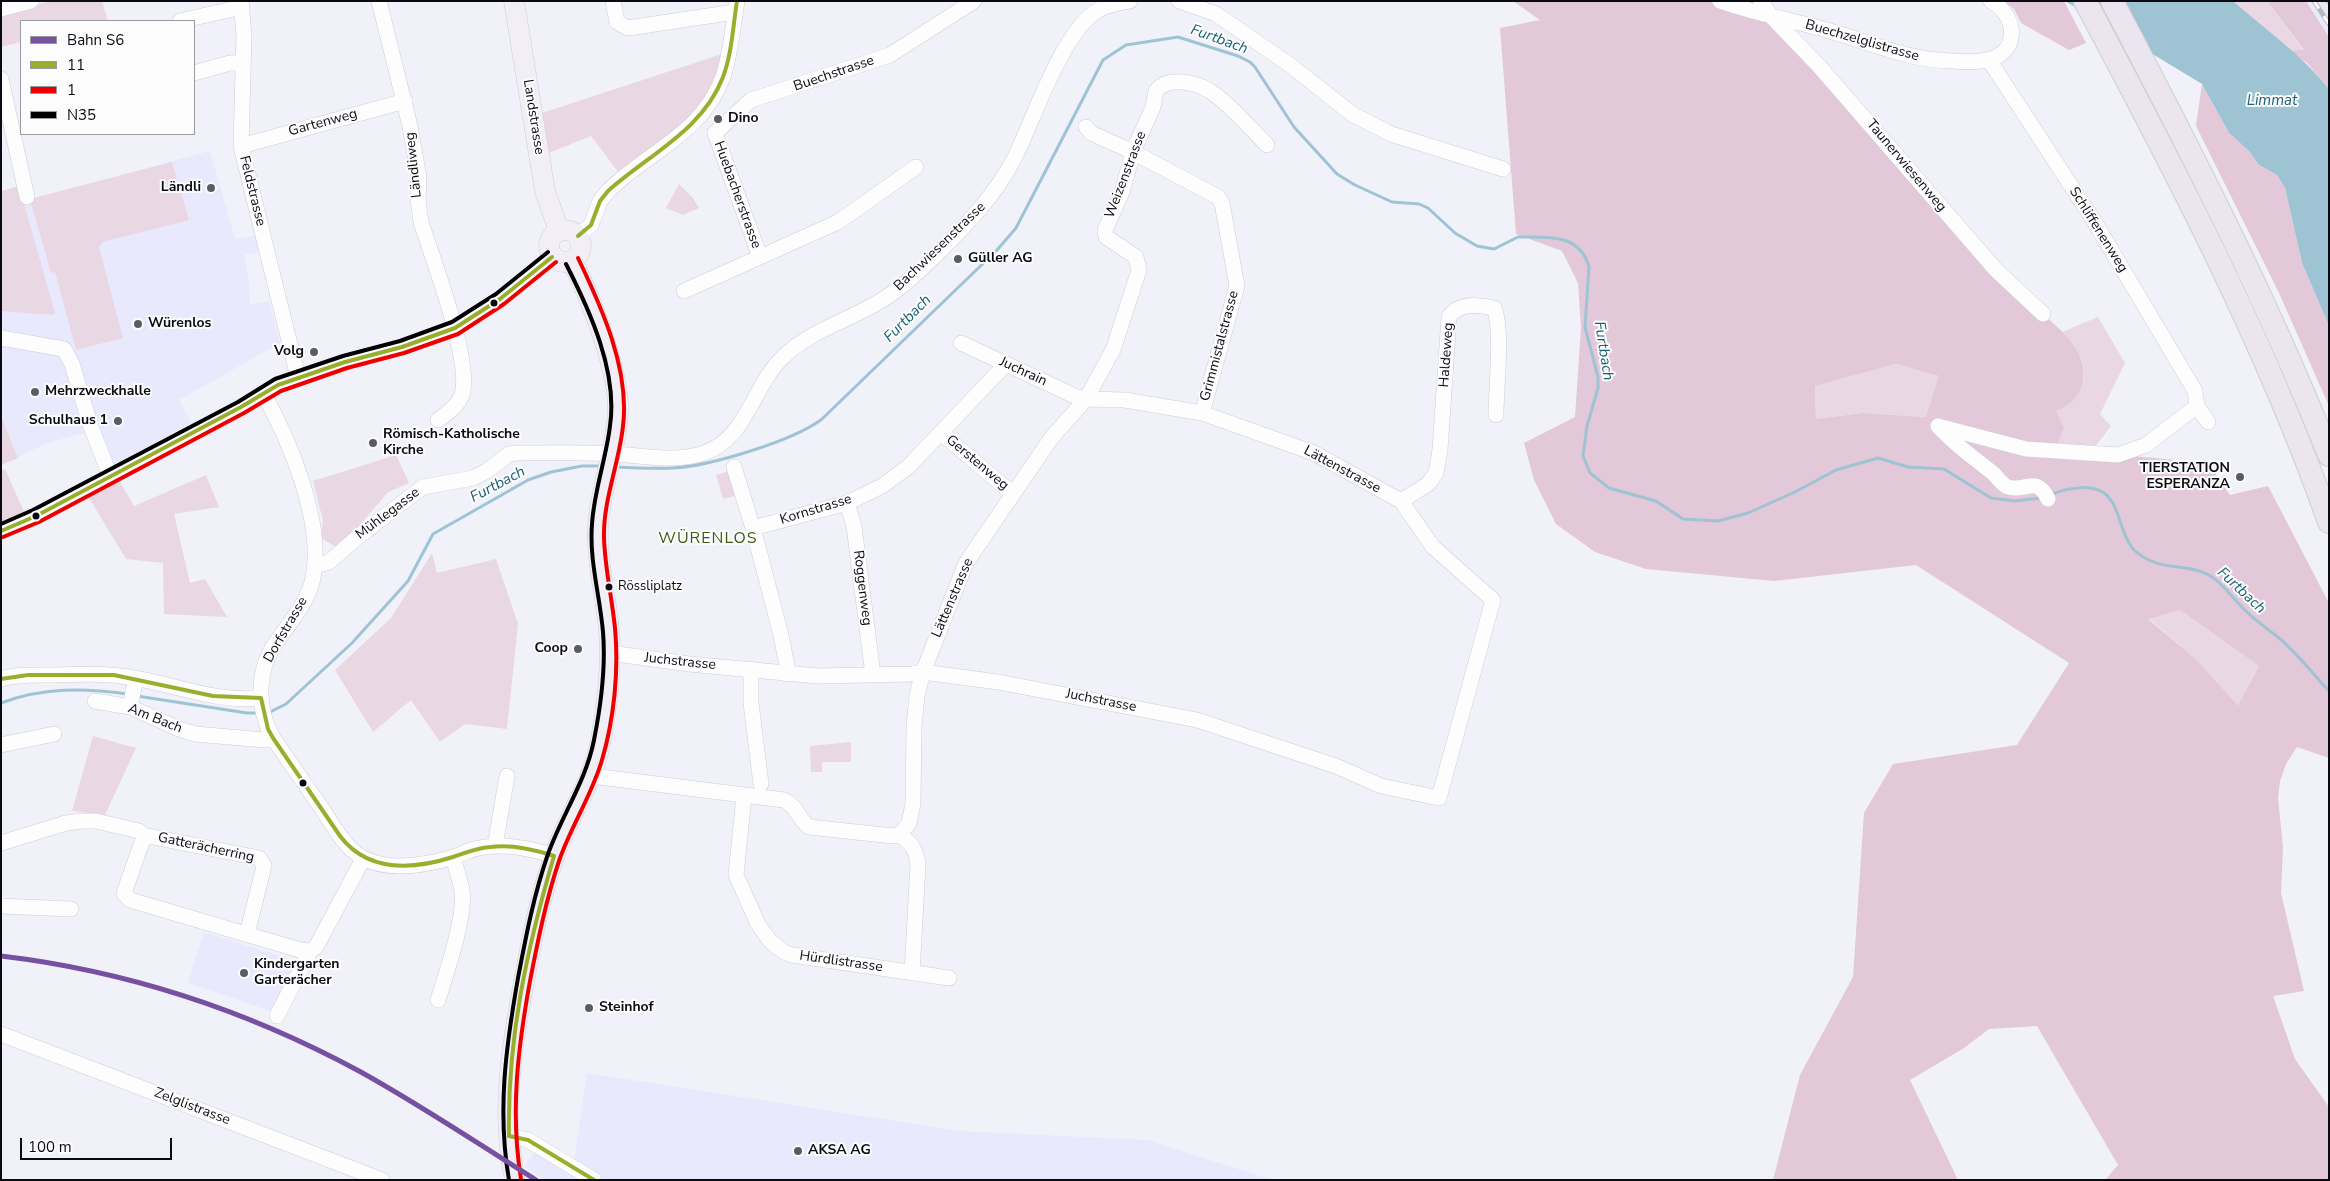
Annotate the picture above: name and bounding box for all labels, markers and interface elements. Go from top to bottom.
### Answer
street label: Buechzelglistrasse [1803,17,1921,65]
legend [20,20,195,135]
water label: Furtbach [1188,21,1250,59]
text: Bahn S6 [67,30,124,50]
street label: Buechstrasse [792,52,876,96]
text: 11 [67,55,85,75]
street label: Landstrasse [519,78,547,156]
text: 1 [67,80,76,100]
water label: Limmat [2247,92,2297,110]
text: N35 [67,105,96,125]
street label: Gartenweg [287,106,359,140]
place label: Dino [728,111,758,127]
marker: Dino [712,113,724,125]
street label: Taunerwiesenweg [1863,116,1949,216]
street label: Weizenstrasse [1102,129,1150,221]
street label: Ländliweg [402,131,426,199]
street label: Huebacherstrasse [710,139,764,251]
street label: Feldstrasse [235,154,269,228]
place label: Ländli [161,180,201,196]
marker: Ländli [205,182,217,194]
street label: Schliffenenweg [2065,184,2131,276]
street label: Bachwiesenstrasse [891,199,989,295]
place label: Güller AG [968,251,1033,267]
marker: Güller AG [952,253,964,265]
street label: Grimmistalstrasse [1197,289,1243,403]
water label: Furtbach [881,292,935,346]
unlabelled marker [489,298,499,308]
place label: Würenlos [148,316,211,332]
marker: Würenlos [132,318,144,330]
water label: Furtbach [1589,320,1617,382]
street label: Haldeweg [1436,322,1458,388]
place label: Volg [274,344,304,360]
marker: Volg [308,346,320,358]
street label: Juchrain [997,354,1049,390]
place label: Mehrzweckhalle [45,384,151,400]
marker: Mehrzweckhalle [29,386,41,398]
place label: Schulhaus 1 [29,413,108,429]
marker: Schulhaus 1 [112,415,124,427]
place label: Römisch-Katholische Kirche [383,427,520,460]
street label: Gerstenweg [942,432,1012,494]
marker: Römisch-Katholische Kirche [367,437,379,449]
street label: Lättenstrasse [1301,443,1383,497]
place label: TIERSTATION ESPERANZA [2140,461,2230,494]
water label: Furtbach [467,463,529,507]
marker: TIERSTATION ESPERANZA [2234,471,2246,483]
street label: Mühlegasse [353,484,423,544]
street label: Kornstrasse [778,491,854,529]
unlabelled marker [31,511,41,521]
district label: WÜRENLOS [657,529,759,549]
street label: Roggenweg [849,549,875,627]
street label: Lättenstrasse [929,556,977,640]
water label: Furtbach [2213,564,2269,618]
place label: Rössliplatz [618,579,682,595]
marker: Rössliplatz [604,582,614,592]
street label: Dorfstrasse [260,594,312,666]
place label: Coop [534,641,568,657]
marker: Coop [572,643,584,655]
street label: Juchstrasse [643,650,717,674]
street label: Juchstrasse [1064,686,1138,716]
street label: Am Bach [125,701,185,737]
unlabelled marker [298,778,308,788]
street label: Gatterächerring [156,830,256,866]
street label: Hürdlistrasse [798,948,884,976]
place label: Kindergarten Garterächer [254,957,339,990]
marker: Kindergarten Garterächer [238,967,250,979]
place label: Steinhof [599,1000,654,1016]
marker: Steinhof [583,1002,595,1014]
street label: Zelglistrasse [152,1085,232,1129]
scale bar [22,1128,175,1160]
text: 100 m [28,1137,72,1157]
place label: AKSA AG [808,1143,871,1159]
marker: AKSA AG [792,1145,804,1157]

